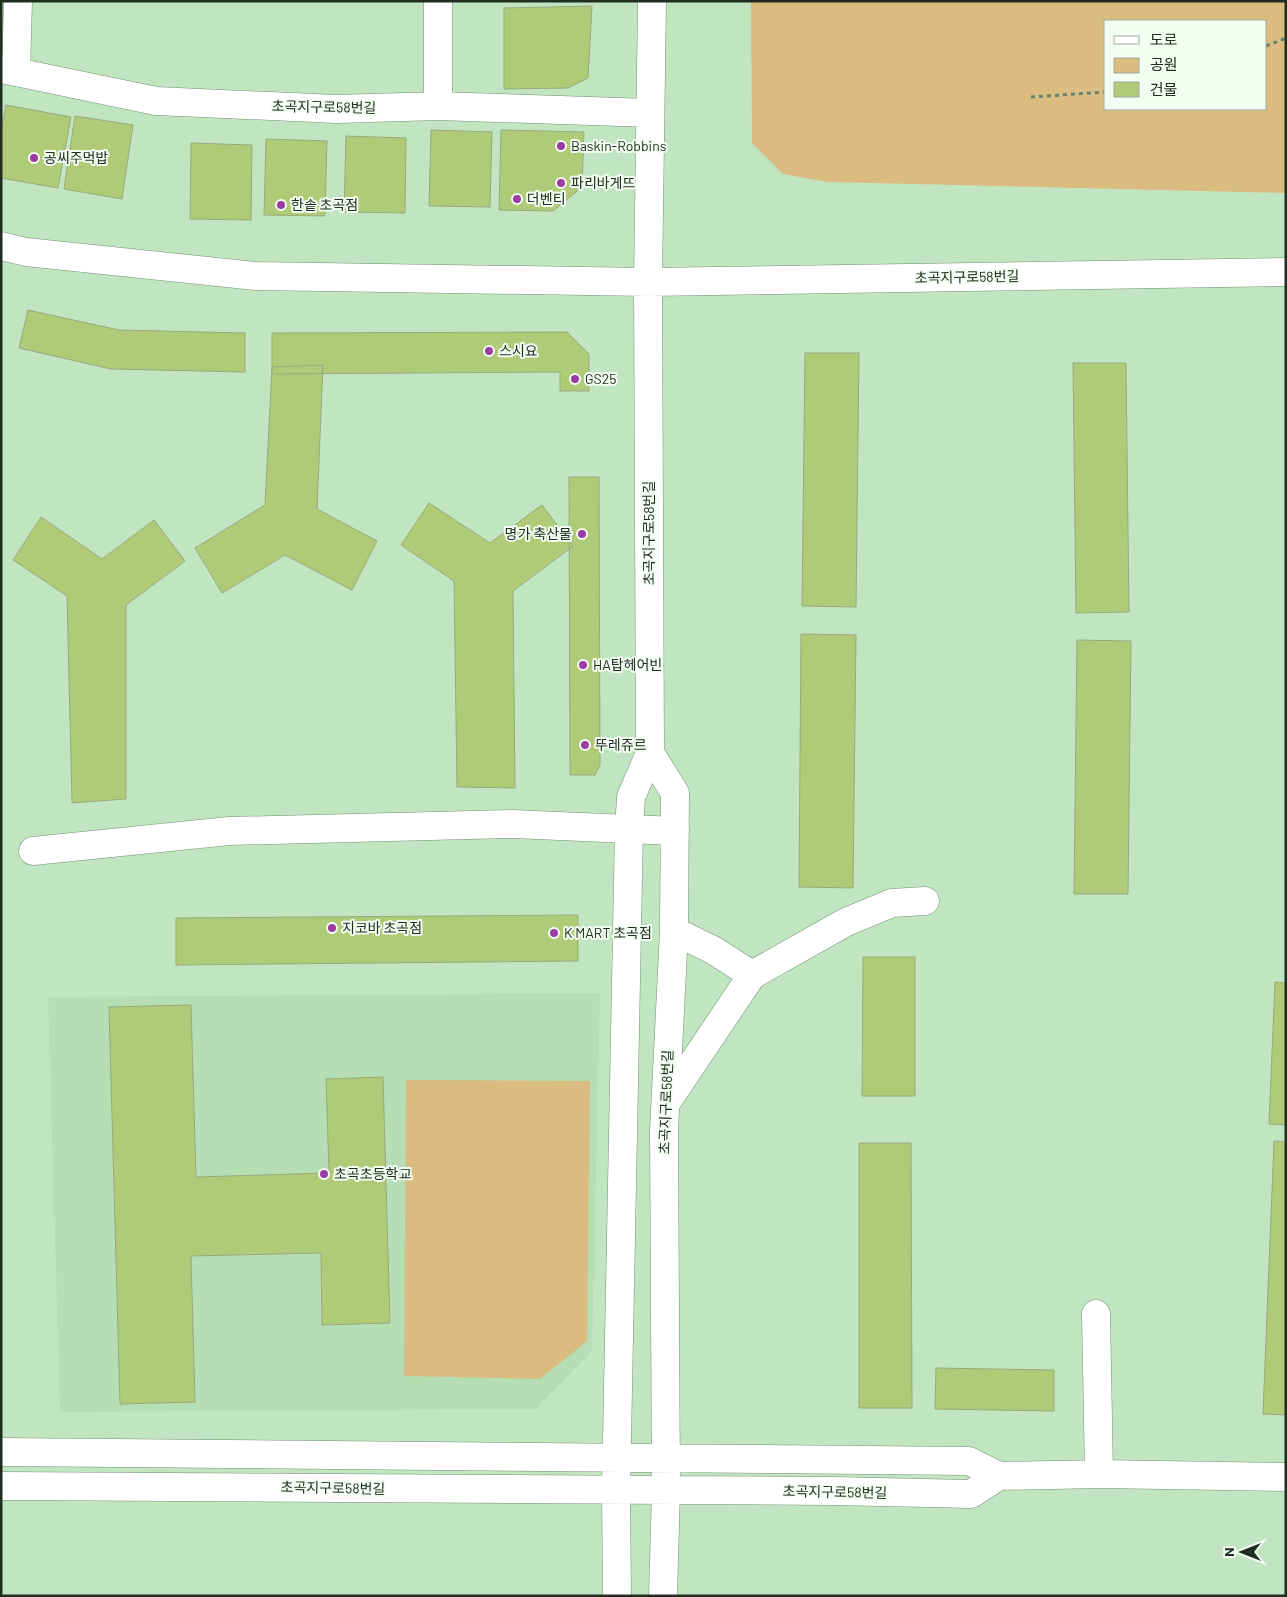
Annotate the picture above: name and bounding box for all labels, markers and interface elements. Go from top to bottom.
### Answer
legend [1104,20,1267,110]
text: 도로 [1150,30,1178,48]
text: 공원 [1150,55,1178,73]
text: 건물 [1150,80,1178,98]
street label: 초곡지구로58번길 [272,97,376,116]
place label: Baskin-Robbins [571,137,667,154]
marker: Baskin-Robbins [555,140,567,152]
place label: 공씨주먹밥 [44,149,109,166]
marker: 공씨주먹밥 [28,152,40,164]
place label: 파리바게뜨 [571,174,636,191]
marker: 파리바게뜨 [555,177,567,189]
place label: 더벤티 [527,190,566,207]
marker: 더벤티 [511,193,523,205]
place label: 한솥 초곡점 [291,196,358,213]
marker: 한솥 초곡점 [275,199,287,211]
street label: 초곡지구로58번길 [915,267,1019,286]
place label: 스시요 [499,342,538,359]
marker: 스시요 [483,345,495,357]
place label: GS25 [585,370,616,387]
marker: GS25 [569,373,581,385]
street label: 초곡지구로58번길 [640,481,657,585]
place label: 명가 축산물 [505,525,572,542]
marker: 명가 축산물 [576,528,588,540]
place label: HA탑헤어빈 [593,656,662,673]
marker: HA탑헤어빈 [577,659,589,671]
place label: 뚜레쥬르 [595,736,647,753]
marker: 뚜레쥬르 [579,739,591,751]
place label: 지코바 초곡점 [342,919,422,936]
marker: 지코바 초곡점 [326,922,338,934]
place label: K MART 초곡점 [564,924,652,941]
marker: K MART 초곡점 [548,927,560,939]
street label: 초곡지구로58번길 [655,1049,676,1155]
place label: 초곡초등학교 [334,1165,411,1182]
marker: 초곡초등학교 [318,1168,330,1180]
street label: 초곡지구로58번길 [281,1478,385,1497]
street label: 초곡지구로58번길 [783,1482,887,1501]
north arrow [1217,1527,1267,1577]
text: N [1220,1547,1237,1557]

